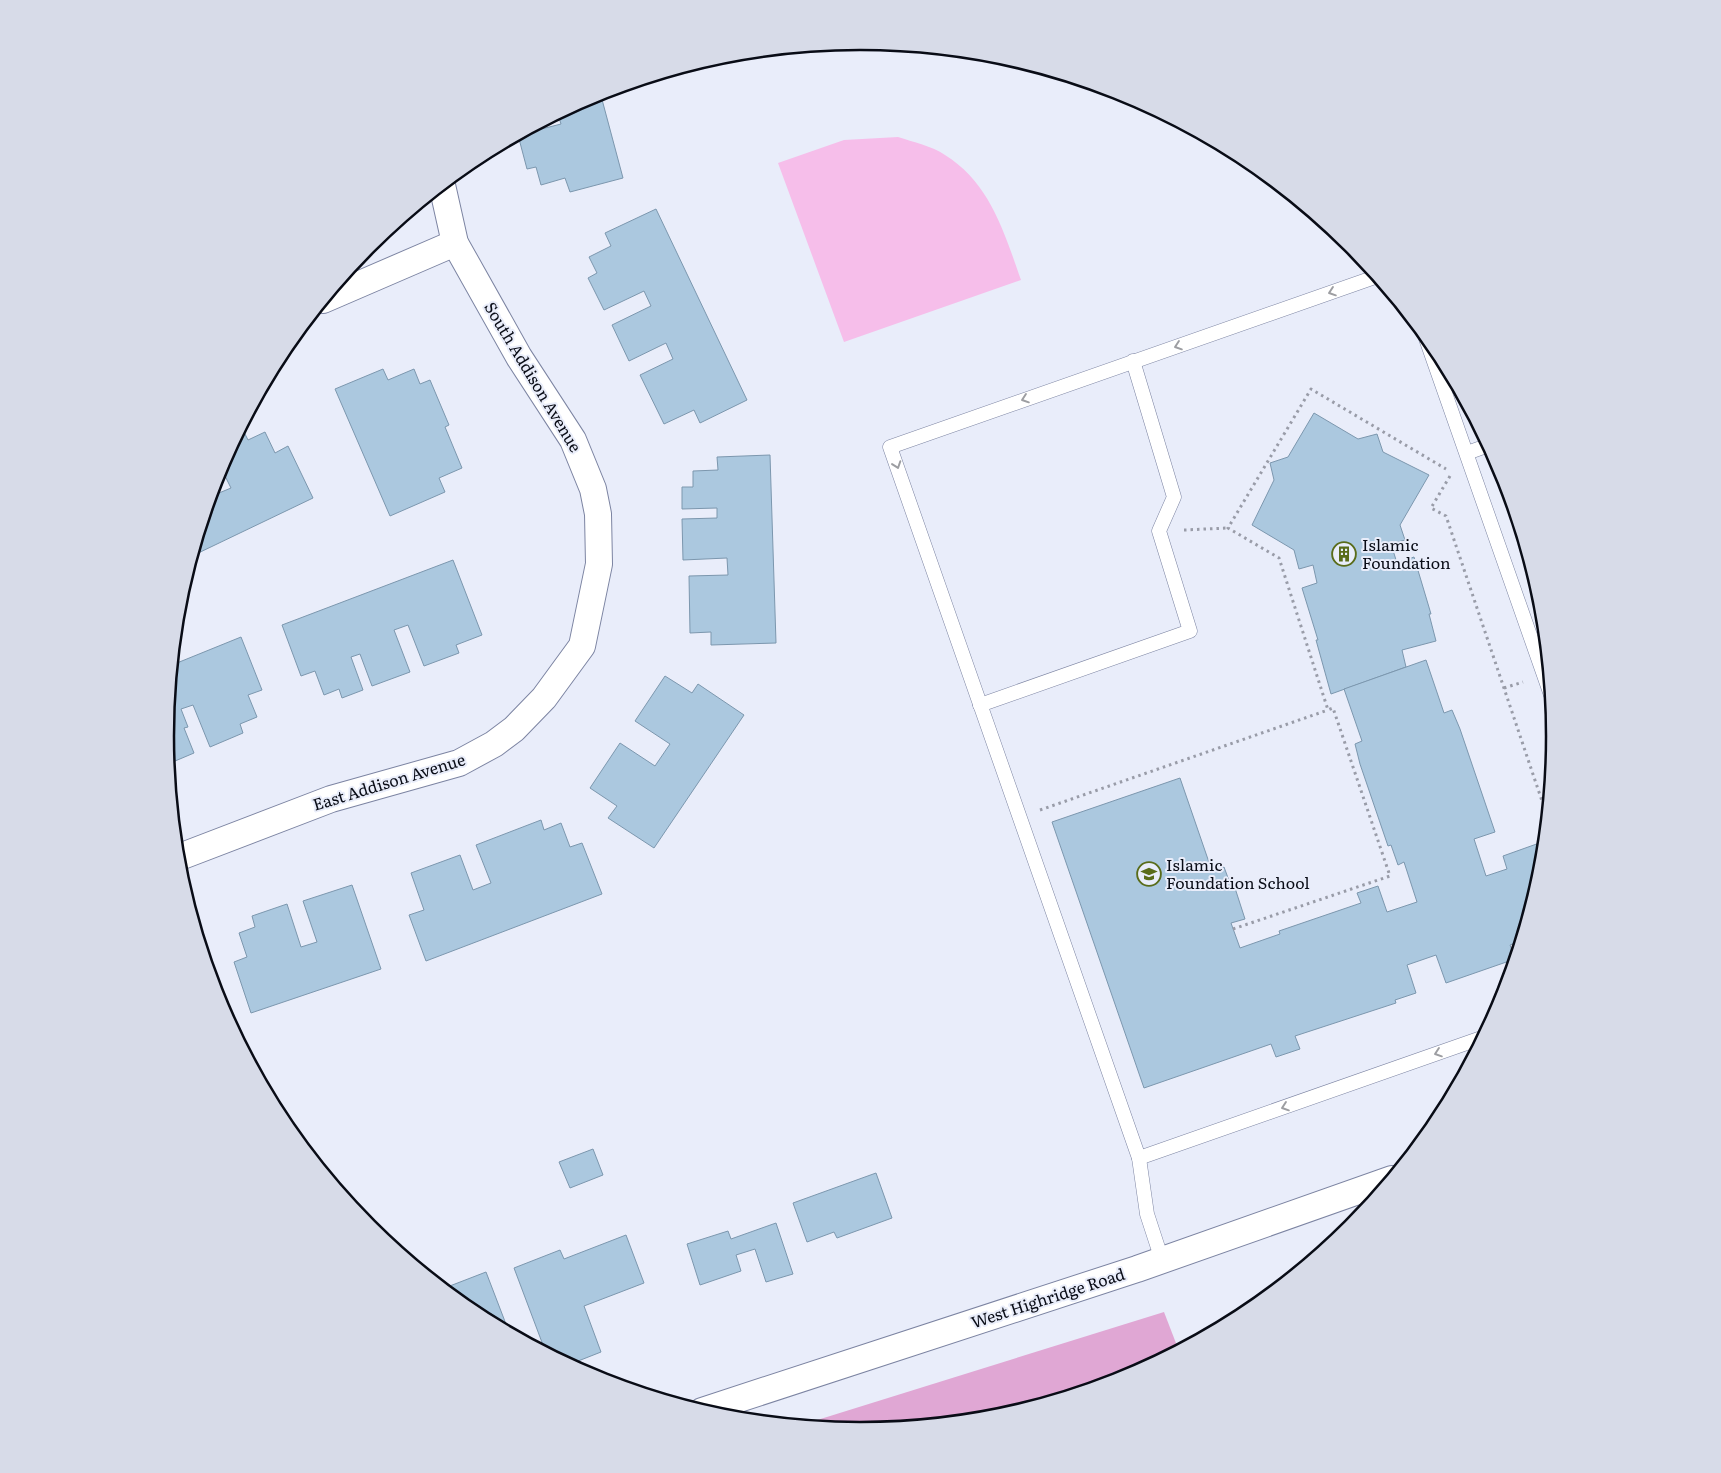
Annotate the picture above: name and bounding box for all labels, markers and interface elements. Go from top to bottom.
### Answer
one-way arrow [1328,286,1336,296]
street label: South Addison Avenue [479,297,588,456]
one-way arrow [1175,340,1183,350]
one-way arrow [1021,393,1030,403]
one-way arrow [891,461,901,469]
place label: Islamic Foundation [1362,532,1451,574]
building icon: Islamic Foundation [1331,541,1357,567]
street label: East Addison Avenue [310,746,468,816]
place label: Islamic Foundation School [1166,852,1310,894]
school or university icon: Islamic Foundation School [1136,861,1162,887]
one-way arrow [1435,1047,1443,1057]
one-way arrow [1281,1101,1290,1111]
street label: West Highridge Road [968,1261,1128,1333]

